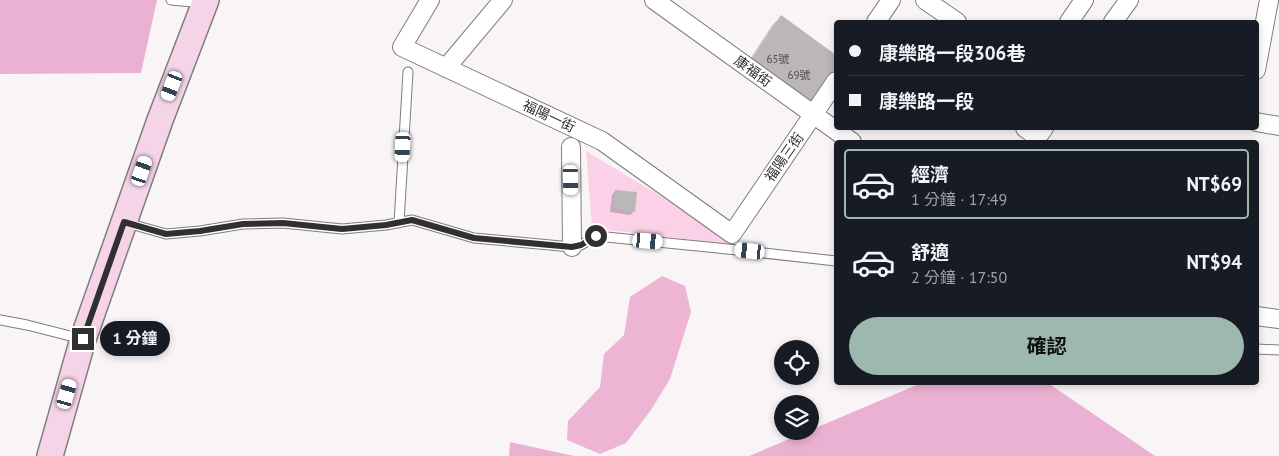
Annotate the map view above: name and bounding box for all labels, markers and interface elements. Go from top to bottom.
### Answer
text: 康樂路一段306巷 [879,41,1025,65]
street label: 康福街 [731,51,775,91]
house number: 65號 [767,52,790,66]
house number: 69號 [788,68,811,82]
car [159,69,184,103]
text: 康樂路一段 [879,89,974,113]
street label: 福陽一街 [520,96,578,136]
street label: 福陽三街 [761,129,807,185]
car [394,132,411,162]
car [130,154,153,188]
icon: car [851,162,896,207]
text: 經濟 [911,162,949,186]
car [563,165,578,195]
text: NT$69 [1186,172,1242,196]
text: 1 分鐘 · 17:49 [911,189,1007,209]
route start [585,225,607,247]
car [632,232,663,250]
icon: car [851,240,896,285]
text: 舒適 [911,240,949,264]
car [734,242,765,260]
text: NT$94 [1186,250,1242,274]
text: 2 分鐘 · 17:50 [911,267,1007,287]
button: 確認 [849,317,1244,375]
callout: 1 分鐘 [100,322,170,356]
route end [72,328,94,350]
text: 1 分鐘 [112,328,158,348]
map controls [774,340,819,440]
button: locate [774,340,819,385]
car [55,378,78,410]
button: layers [774,395,819,440]

